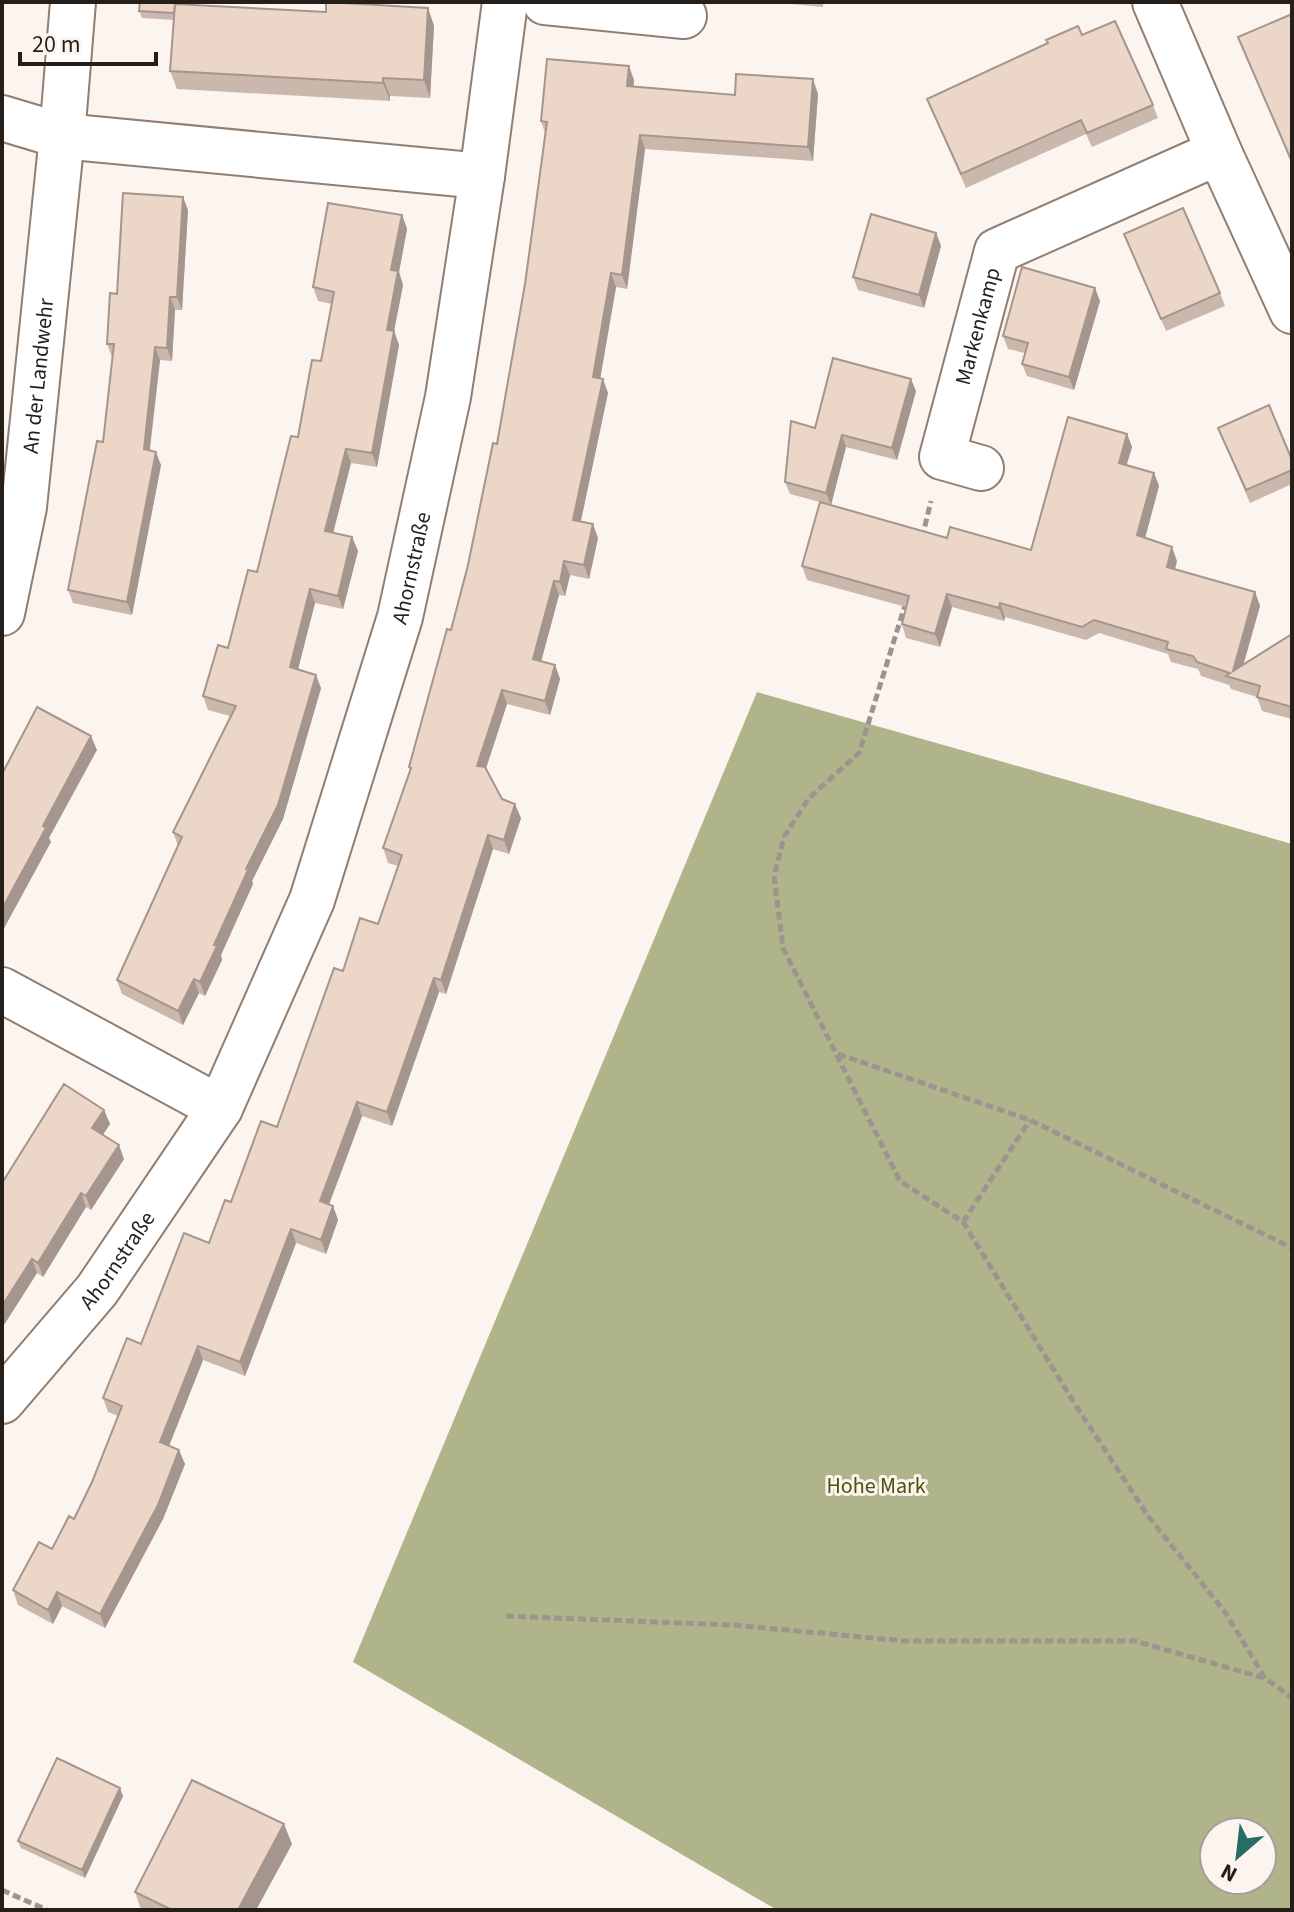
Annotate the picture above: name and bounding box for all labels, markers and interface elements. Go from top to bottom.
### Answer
scale bar [20,16,156,66]
text: 20 m [32,27,81,62]
street label: Markenkamp [947,264,1009,389]
street label: An der Landwehr [15,296,62,455]
street label: Ahornstraße [384,509,439,628]
street label: Ahornstraße [72,1205,163,1317]
park label: Hohe Mark [826,1470,926,1502]
north arrow [1198,1816,1278,1896]
text: N [1215,1855,1243,1890]

